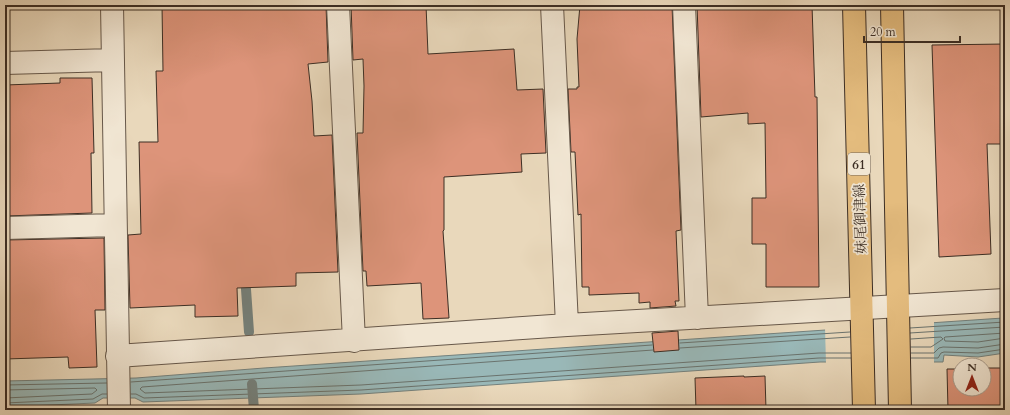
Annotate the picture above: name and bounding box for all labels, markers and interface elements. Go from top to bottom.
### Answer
scale bar [864,18,960,44]
text: 20 m [870,24,897,40]
road number: 61 [848,153,870,175]
street label: 妹尾御津線 [850,184,871,254]
north arrow [952,357,992,397]
text: N [967,360,977,375]

